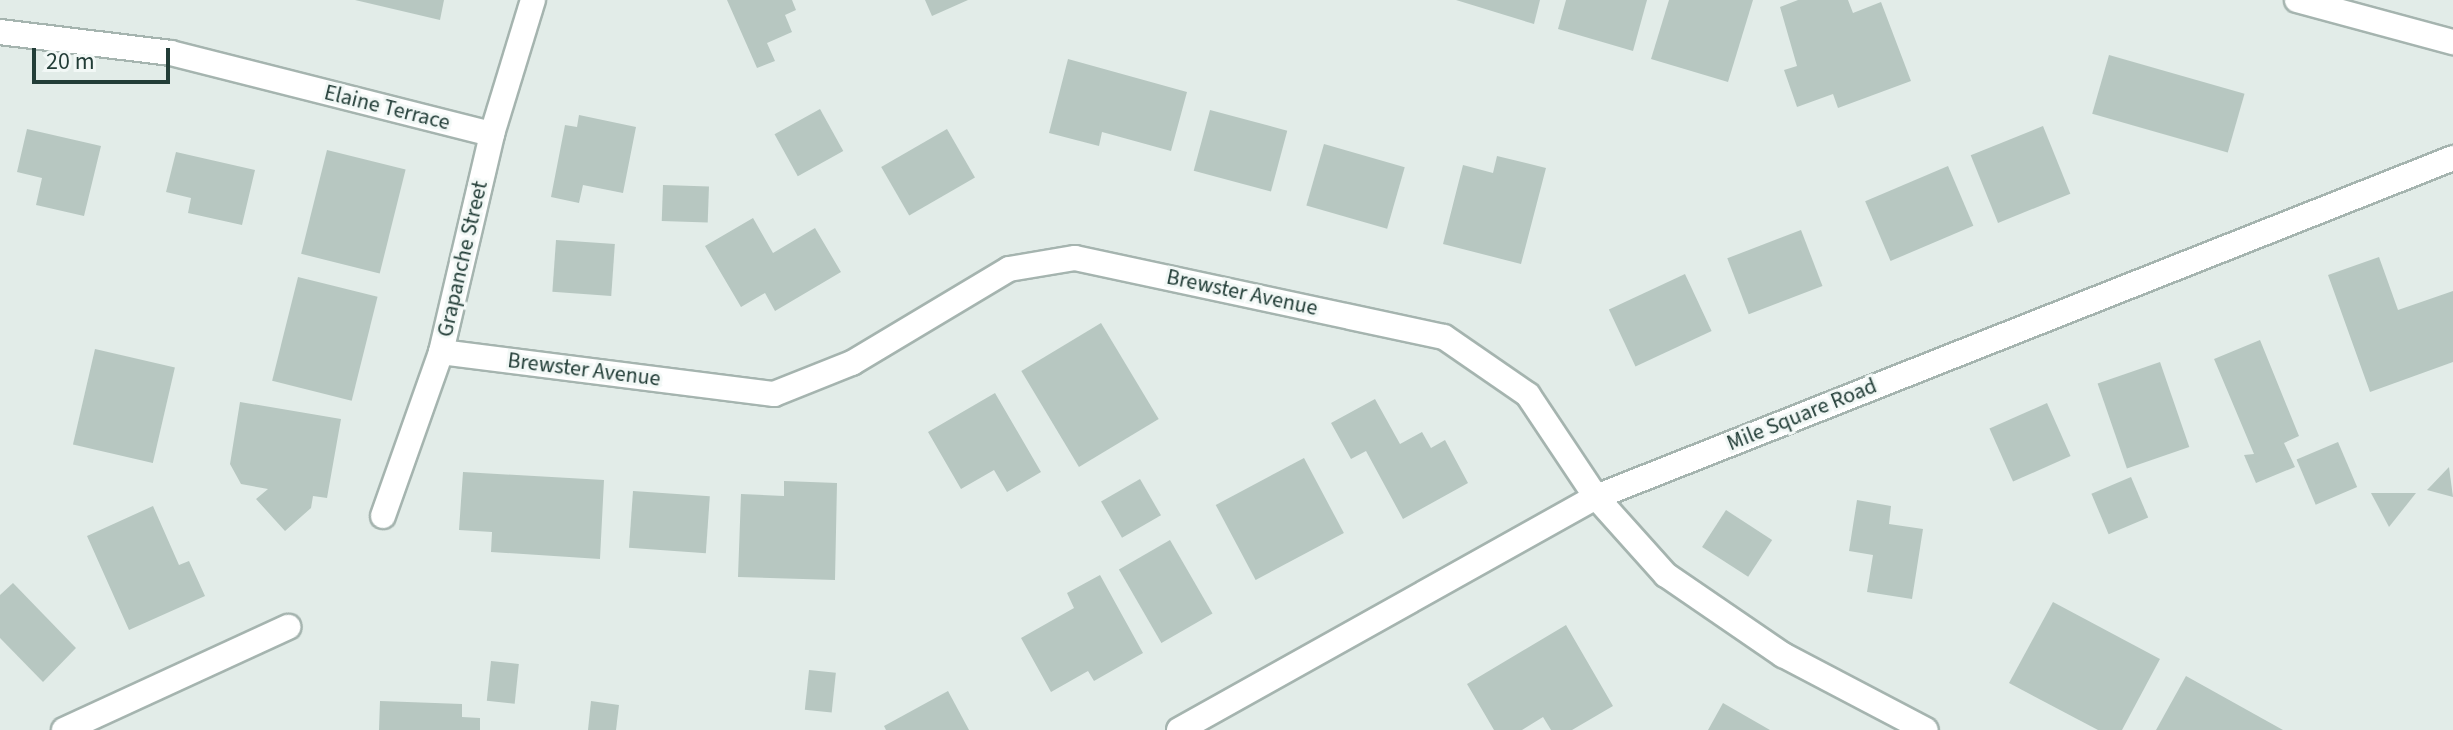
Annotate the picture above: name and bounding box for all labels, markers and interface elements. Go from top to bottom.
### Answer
scale bar [36,32,174,82]
text: 20 m [46,44,95,79]
street label: Elaine Terrace [321,80,453,136]
street label: Grapanche Street [432,178,494,340]
street label: Brewster Avenue [1164,264,1320,322]
street label: Brewster Avenue [506,348,662,392]
street label: Mile Square Road [1723,373,1881,457]

